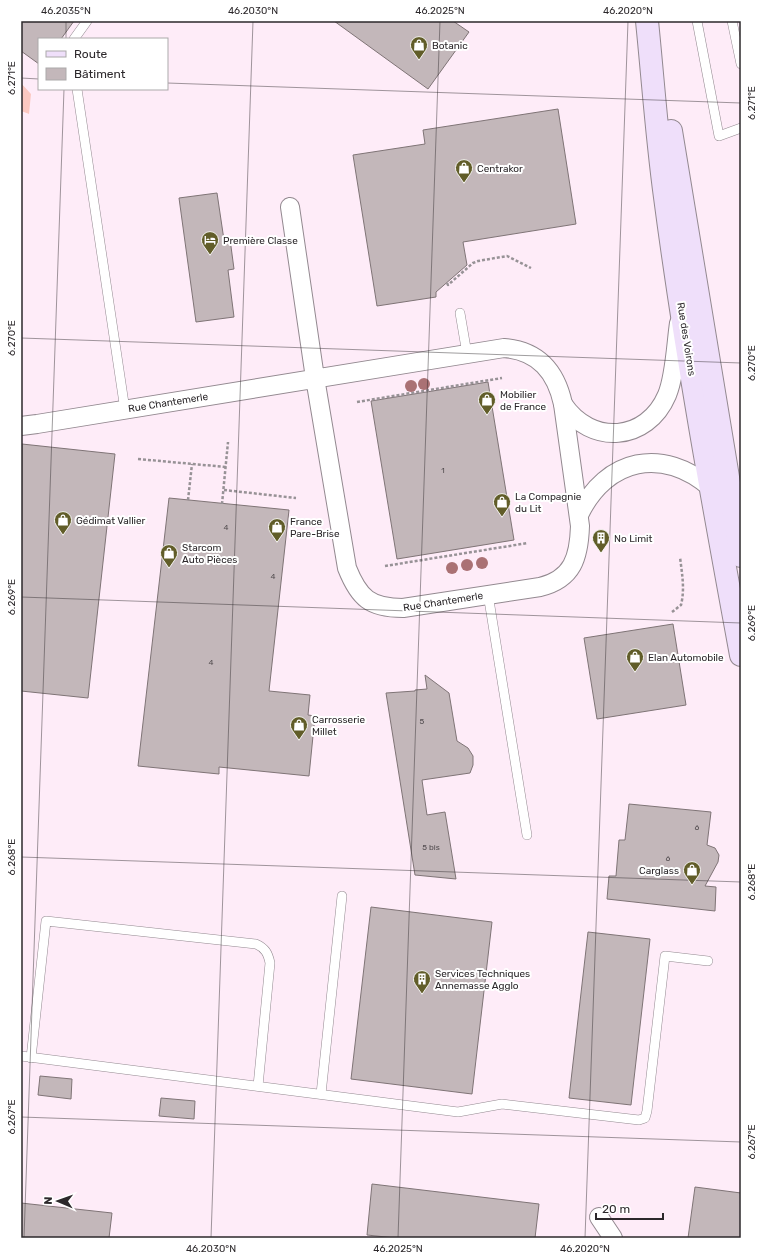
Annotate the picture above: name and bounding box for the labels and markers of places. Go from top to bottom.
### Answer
shop icon: Botanic [409,35,429,60]
place label: Botanic [432,40,468,52]
shop icon: Centrakor [454,158,474,183]
place label: Centrakor [477,163,523,175]
hotel icon: Première Classe [200,230,220,255]
place label: Première Classe [223,235,298,247]
place label: Mobilier de France [500,389,547,413]
shop icon: Mobilier de France [477,390,497,415]
place label: La Compagnie du Lit [515,491,582,515]
shop icon: La Compagnie du Lit [492,492,512,517]
shop icon: Gédimat Vallier [53,510,73,535]
place label: Gédimat Vallier [76,515,146,527]
place label: France Pare-Brise [290,516,340,540]
shop icon: France Pare-Brise [267,517,287,542]
building icon: No Limit [591,528,611,553]
place label: No Limit [614,533,652,545]
place label: Starcom Auto Pièces [182,542,237,566]
shop icon: Starcom Auto Pièces [159,543,179,568]
shop icon: Elan Automobile [625,647,645,672]
place label: Elan Automobile [648,652,724,664]
place label: Carrosserie Millet [312,714,365,738]
shop icon: Carrosserie Millet [289,715,309,740]
shop icon: Carglass [682,860,702,885]
place label: Carglass [639,865,679,877]
place label: Services Techniques Annemasse Agglo [435,968,530,992]
building icon: Services Techniques Annemasse Agglo [412,969,432,994]

